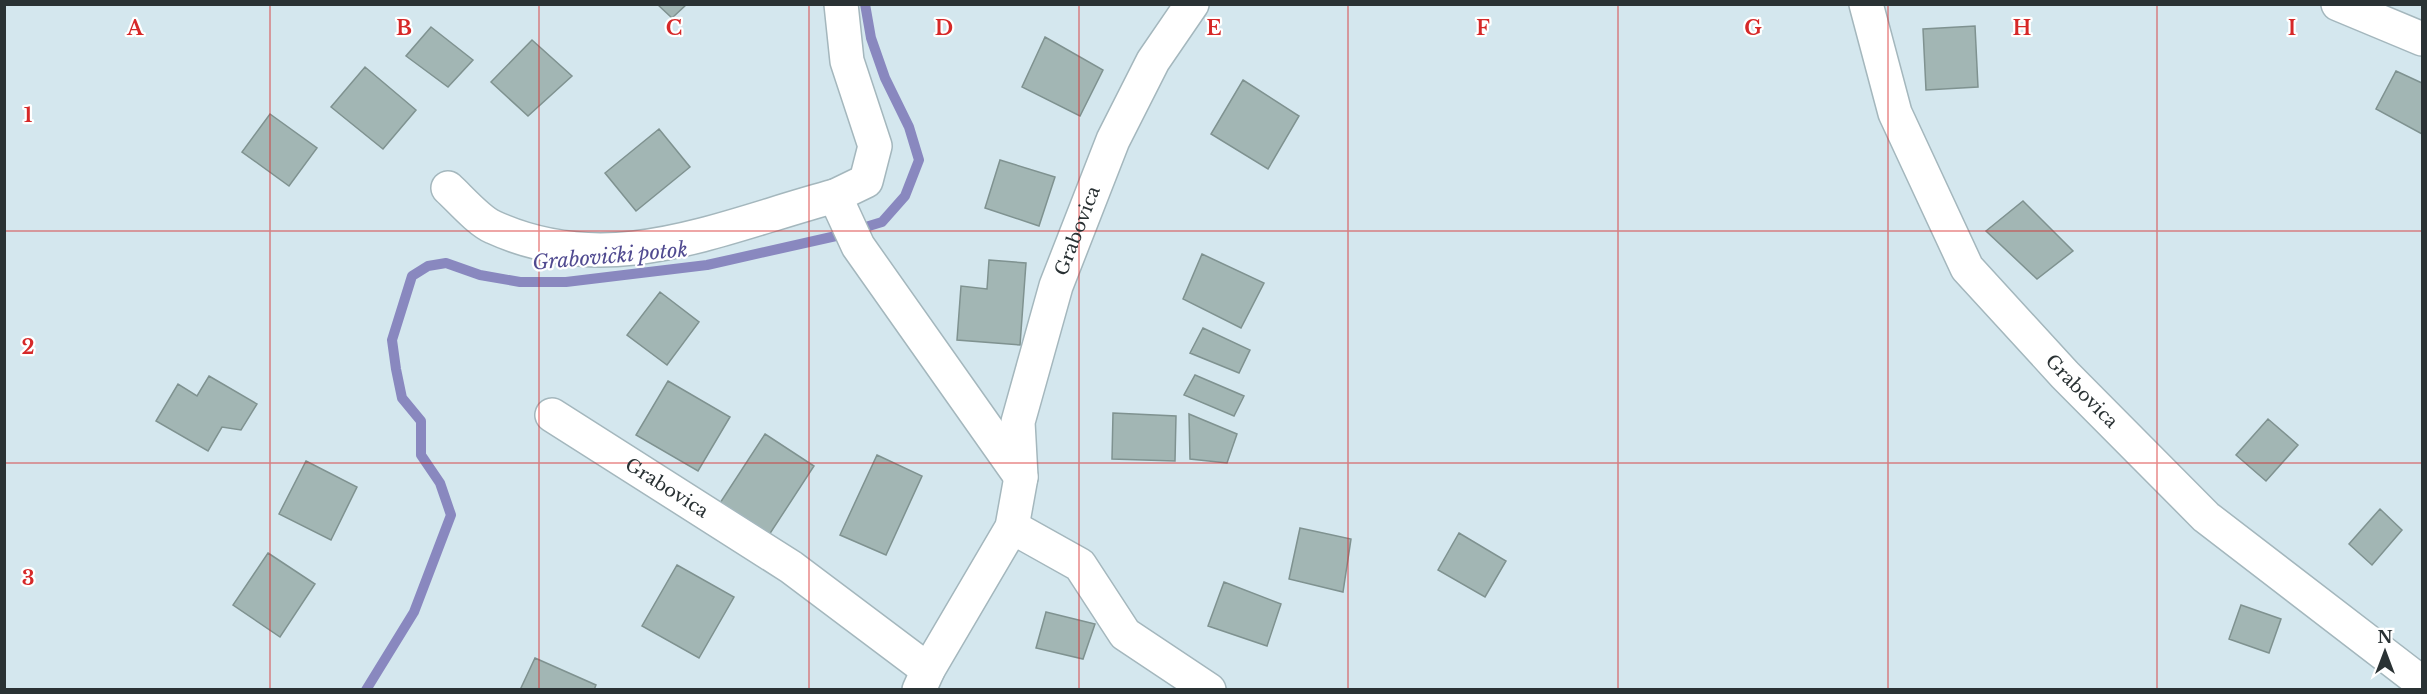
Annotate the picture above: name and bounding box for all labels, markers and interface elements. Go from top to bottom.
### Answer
text: A [126,16,144,40]
text: B [396,16,412,40]
text: C [666,16,682,40]
text: D [935,16,953,40]
text: E [1206,16,1222,40]
text: F [1476,16,1490,40]
text: G [1744,16,1762,40]
text: H [2013,16,2032,40]
text: I [2288,16,2296,40]
text: 1 [24,103,33,127]
street label: Grabovica [1050,183,1105,279]
water label: Grabovički potok [531,237,689,275]
text: 2 [21,335,35,359]
street label: Grabovica [2041,350,2122,433]
street label: Grabovica [621,453,712,523]
text: 3 [22,566,34,590]
north arrow [2355,622,2415,682]
text: N [2377,627,2393,647]

